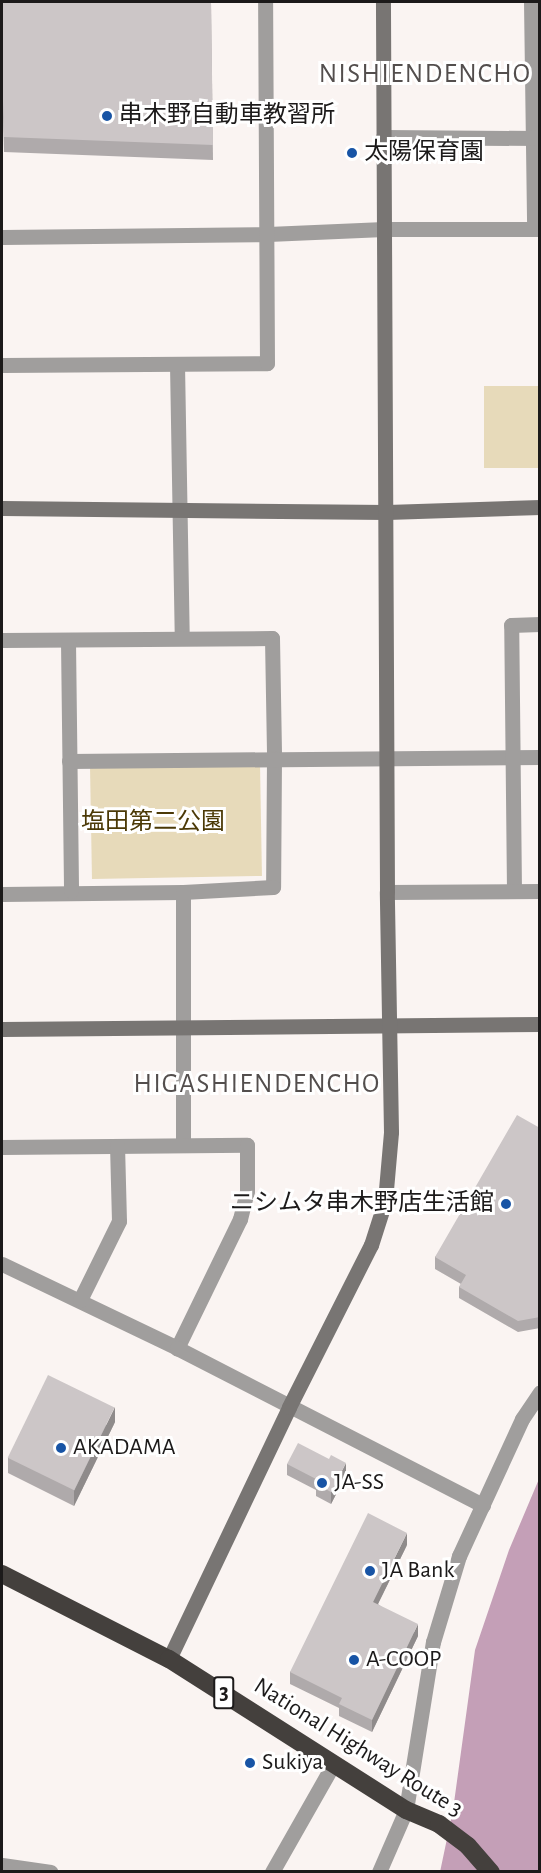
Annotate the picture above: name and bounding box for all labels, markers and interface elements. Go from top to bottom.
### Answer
district label: NISHIENDENCHO [319,58,531,90]
place label: 串木野自動車教習所 [119,102,335,130]
marker: 串木野自動車教習所 [100,109,114,123]
place label: 太陽保育園 [364,139,484,167]
marker: 太陽保育園 [345,146,359,160]
park label: 塩田第二公園 [81,809,225,837]
district label: HIGASHIENDENCHO [133,1068,381,1100]
place label: ニシムタ串木野店生活館 [230,1190,494,1218]
marker: ニシムタ串木野店生活館 [499,1197,513,1211]
place label: AKADAMA [73,1434,176,1462]
marker: AKADAMA [54,1441,68,1455]
place label: JA-SS [334,1469,384,1497]
marker: JA-SS [315,1476,329,1490]
place label: JA Bank [382,1557,454,1585]
marker: JA Bank [363,1564,377,1578]
place label: A-COOP [366,1646,441,1674]
marker: A-COOP [347,1653,361,1667]
street label: National Highway Route 3 [248,1672,468,1824]
road number: 3 [212,1674,236,1712]
place label: Sukiya [262,1749,323,1777]
marker: Sukiya [243,1756,257,1770]

